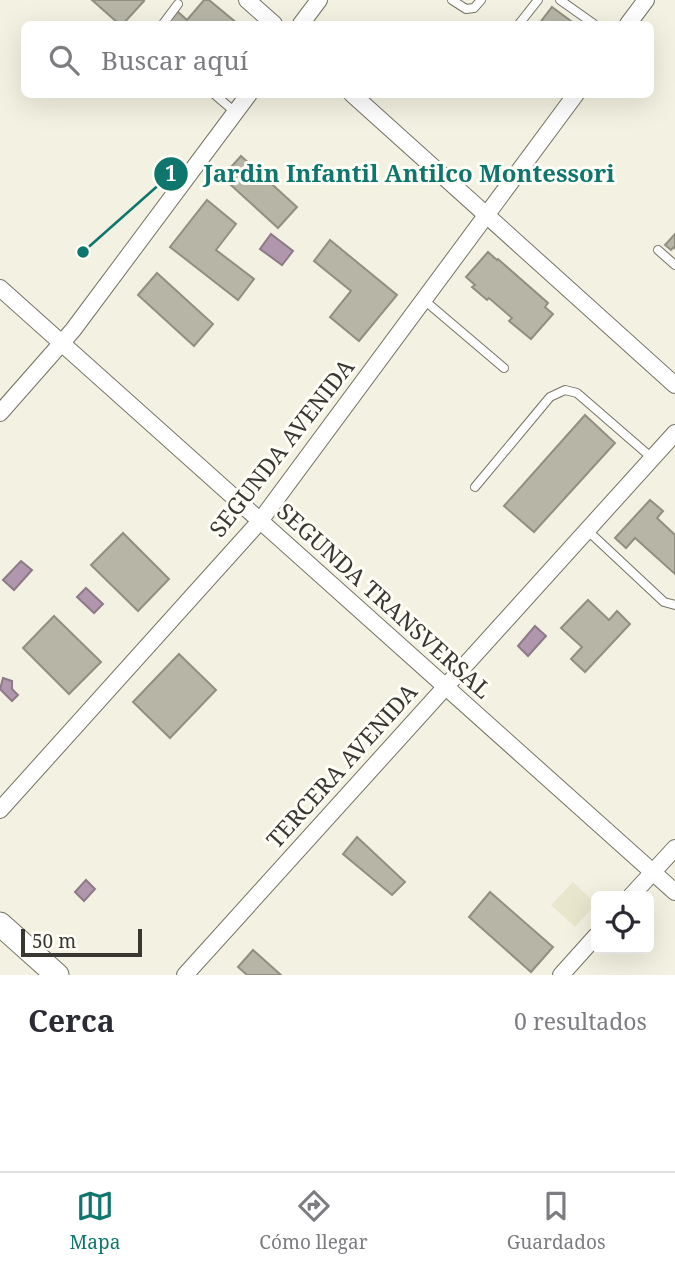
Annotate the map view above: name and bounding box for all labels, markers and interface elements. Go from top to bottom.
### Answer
search box [21,21,654,98]
icon: search [45,41,83,79]
text: Buscar aquí [101,42,248,78]
callout: Jardin Infantil Antilco Montessori [154,151,629,196]
text: Jardin Infantil Antilco Montessori [202,156,615,189]
text: 1 [165,159,177,187]
street label: SEGUNDA AVENIDA [201,351,362,543]
street label: SEGUNDA TRANSVERSAL [271,495,499,705]
street label: TERCERA AVENIDA [259,675,424,855]
map controls [591,891,654,954]
button: locate [591,891,654,954]
scale bar [21,926,142,958]
text: 50 m [32,928,76,954]
text: Cerca [28,1000,115,1041]
text: 0 resultados [514,1005,647,1037]
tab: Mapa [69,1187,120,1255]
tab: Cómo llegar [259,1187,368,1255]
tab: Guardados [507,1187,606,1255]

